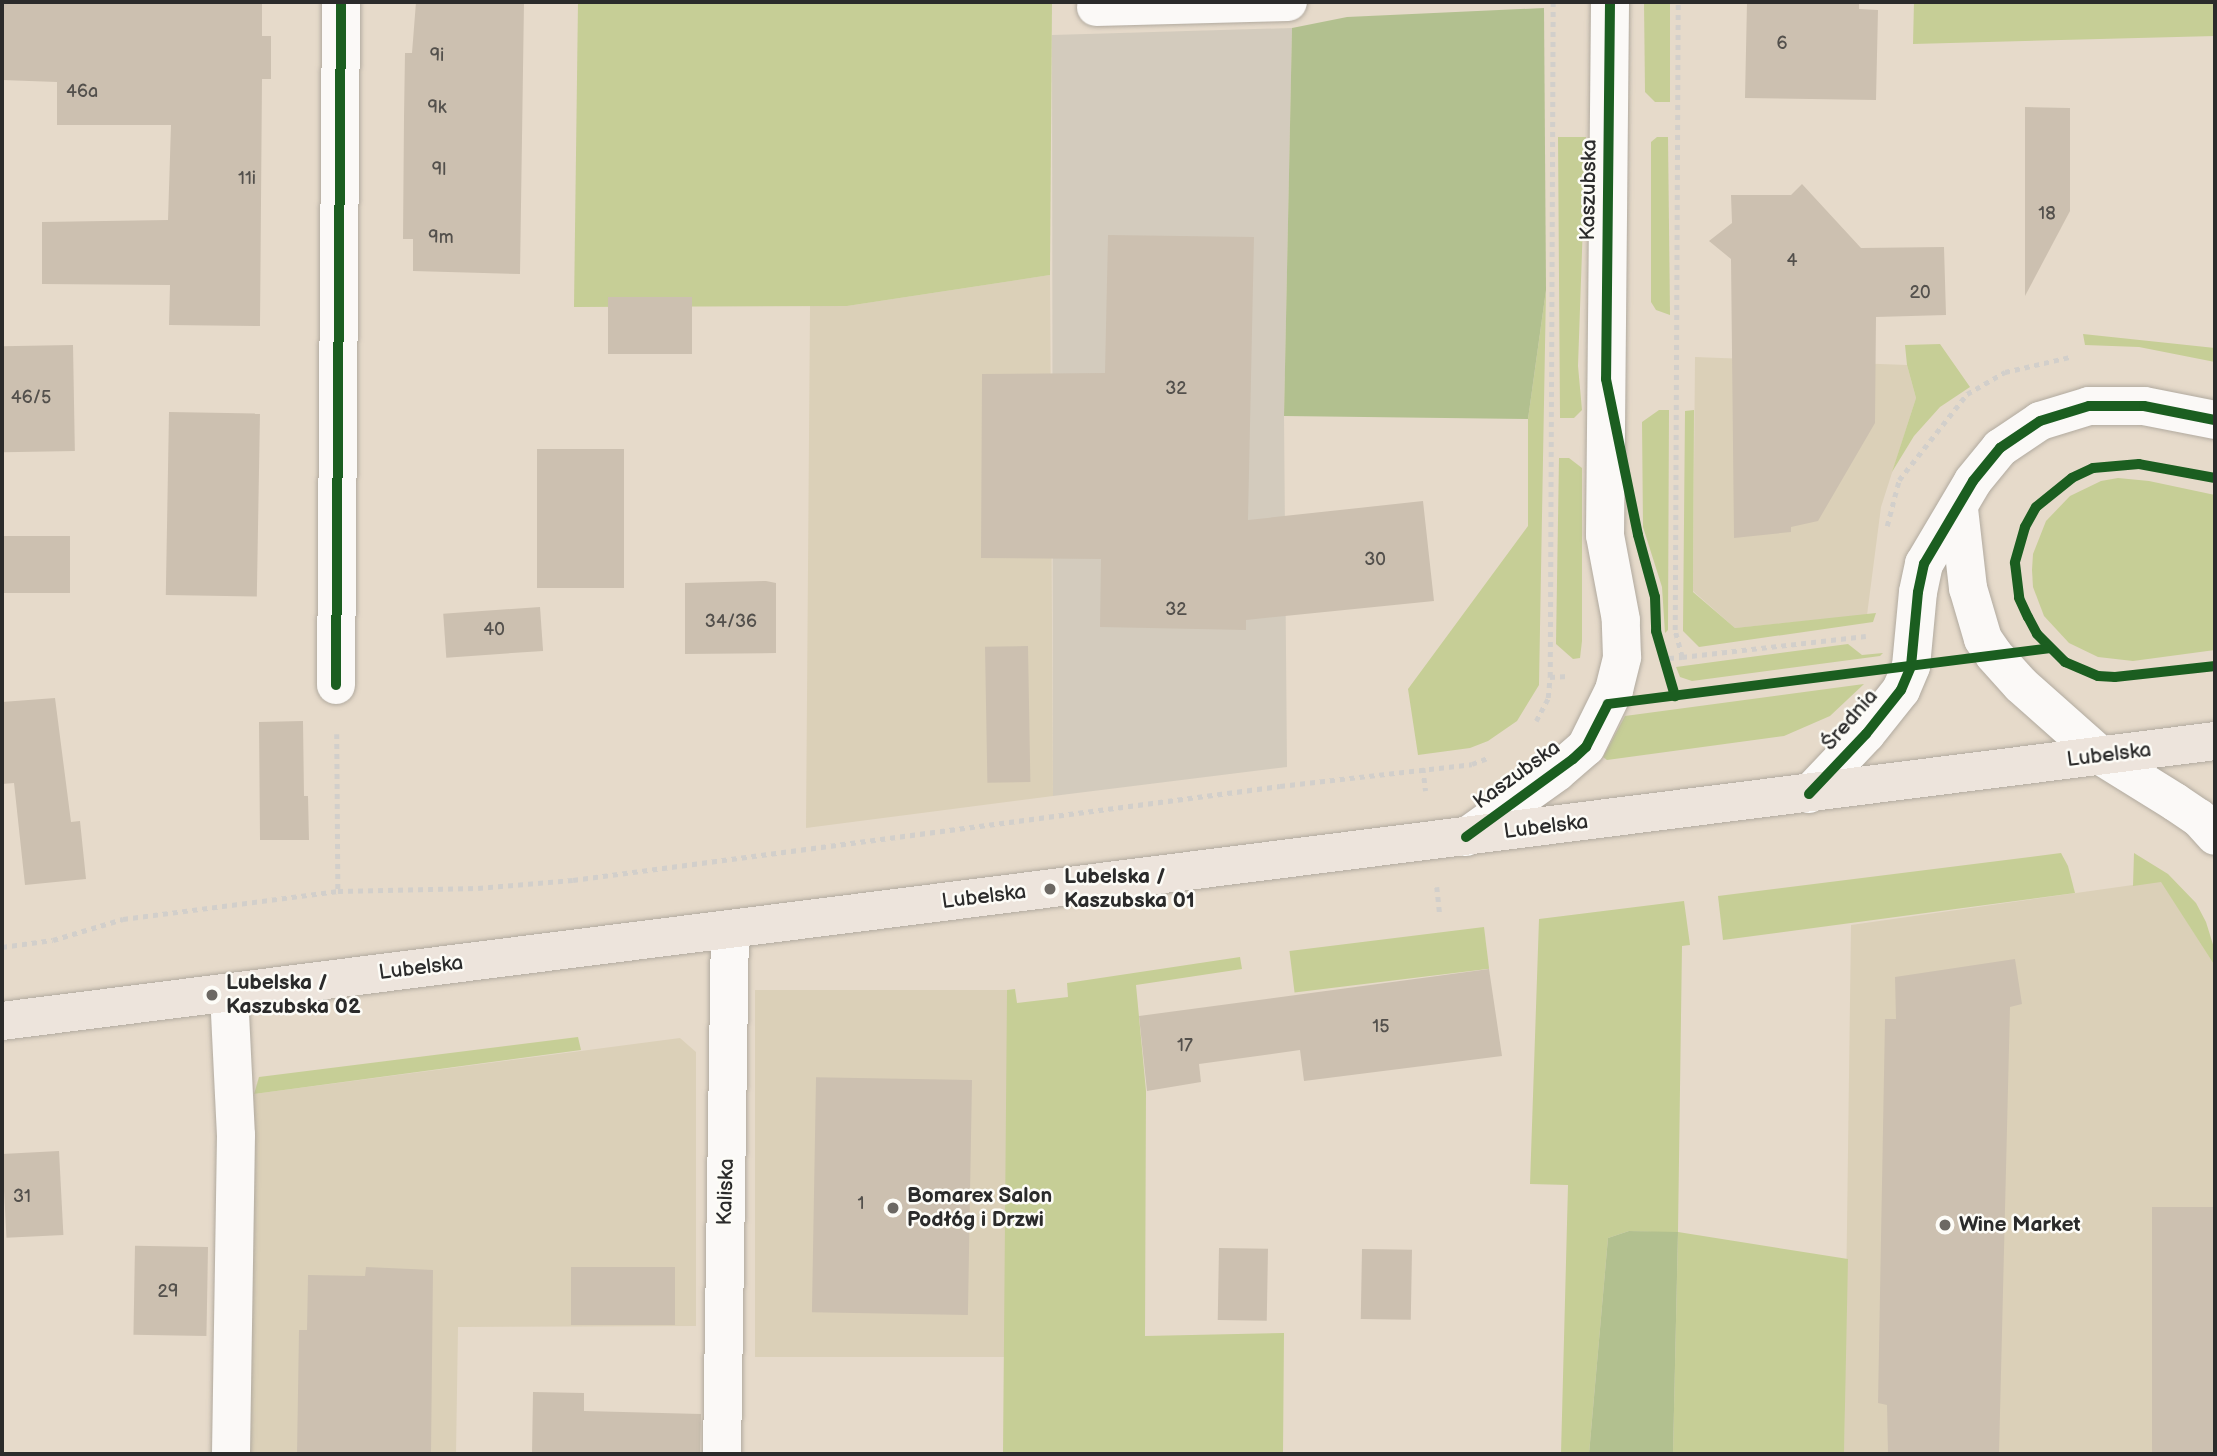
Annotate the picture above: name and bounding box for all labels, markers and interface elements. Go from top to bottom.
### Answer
house number: 6 [1777,33,1787,55]
house number: 9i [430,45,444,67]
house number: 46a [66,81,98,103]
house number: 9k [427,97,447,119]
street label: Kaszubska [1576,139,1602,241]
house number: 9l [432,159,446,181]
house number: 11i [238,168,256,190]
house number: 18 [2038,203,2056,225]
house number: 9m [428,227,454,249]
house number: 4 [1787,250,1797,272]
house number: 20 [1909,282,1931,304]
house number: 32 [1165,378,1187,400]
house number: 46/5 [11,387,51,409]
house number: 30 [1364,549,1386,571]
house number: 32 [1165,599,1187,621]
house number: 34/36 [705,611,757,633]
house number: 40 [483,619,505,641]
street label: Średnia [1817,684,1883,756]
street label: Kaszubska [1469,735,1565,815]
street label: Lubelska [2065,737,2153,773]
street label: Lubelska [1502,809,1590,845]
place label: Lubelska / Kaszubska 01 [1064,864,1195,914]
street label: Lubelska [940,879,1028,915]
marker: Lubelska / Kaszubska 01 [1042,881,1058,897]
street label: Lubelska [377,950,465,986]
place label: Lubelska / Kaszubska 02 [226,970,361,1020]
marker: Lubelska / Kaszubska 02 [204,987,220,1003]
house number: 15 [1372,1016,1390,1038]
house number: 17 [1177,1035,1193,1057]
street label: Kaliska [712,1158,740,1226]
place label: Bomarex Salon Podłóg i Drzwi [907,1183,1052,1233]
house number: 31 [13,1186,31,1208]
house number: 1 [858,1193,864,1215]
marker: Bomarex Salon Podłóg i Drzwi [885,1200,901,1216]
place label: Wine Market [1959,1212,2080,1238]
marker: Wine Market [1937,1217,1953,1233]
house number: 29 [157,1281,179,1303]

